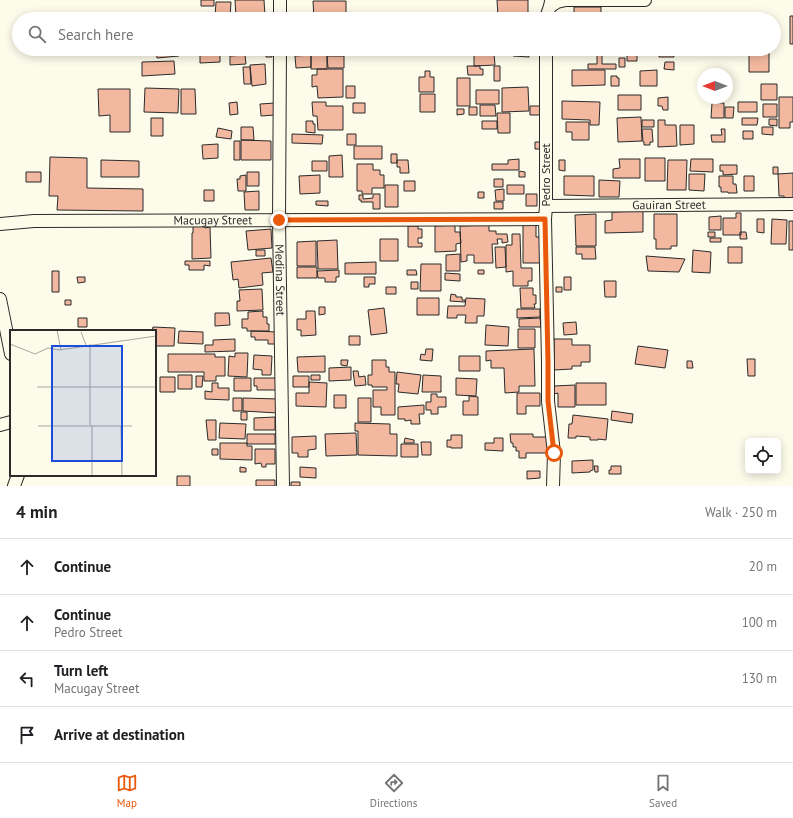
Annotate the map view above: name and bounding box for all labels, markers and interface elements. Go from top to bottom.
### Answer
search box [12,12,781,56]
icon: search [26,23,48,45]
text: Search here [58,25,134,44]
north arrow [697,68,733,104]
street label: Pedro Street [538,143,553,207]
street label: Gauiran Street [632,197,706,212]
route end [270,211,288,229]
street label: Macugay Street [173,212,252,227]
street label: Medina Street [272,244,288,316]
inset map [10,330,156,476]
map controls [745,438,781,474]
button: locate [745,438,781,474]
route start [545,444,563,462]
text: 4 min [16,501,57,523]
text: Walk · 250 m [705,504,777,521]
icon: ahead [16,556,38,578]
text: Continue [54,557,111,576]
text: 20 m [749,558,777,575]
text: Continue [54,605,111,624]
icon: ahead [16,612,38,634]
text: 100 m [742,614,777,631]
text: Pedro Street [54,624,122,641]
text: Turn left [54,661,108,680]
icon: left [16,668,38,690]
text: 130 m [742,670,777,687]
text: Macugay Street [54,680,139,697]
icon: arrive [16,724,38,746]
text: Arrive at destination [54,725,185,744]
tab: Map [116,772,138,810]
tab: Directions [370,772,417,810]
tab: Saved [649,772,677,810]

